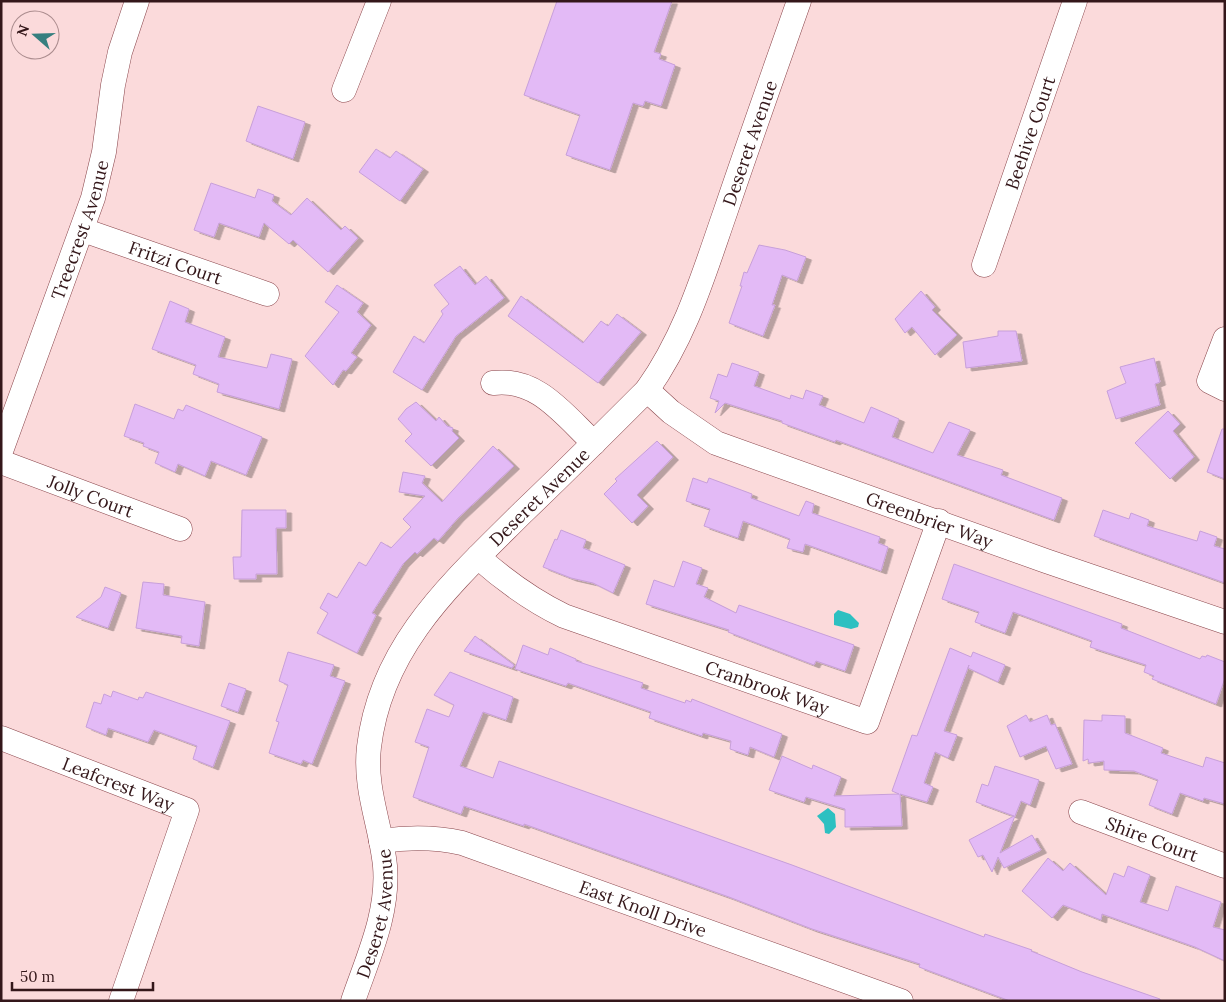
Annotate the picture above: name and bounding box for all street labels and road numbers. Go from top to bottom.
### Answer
street label: Beehive Court [999,73,1060,193]
street label: Deseret Avenue [717,77,782,209]
street label: Treecrest Avenue [45,157,113,303]
street label: Fritzi Court [126,235,225,289]
street label: Deseret Avenue [484,442,594,551]
street label: Jolly Court [44,469,137,522]
street label: Greenbrier Way [863,486,997,553]
street label: Cranbrook Way [702,655,833,720]
street label: Leafcrest Way [59,751,178,816]
street label: Shire Court [1103,811,1202,866]
street label: Deseret Avenue [351,847,397,981]
street label: East Knoll Drive [576,875,710,942]

